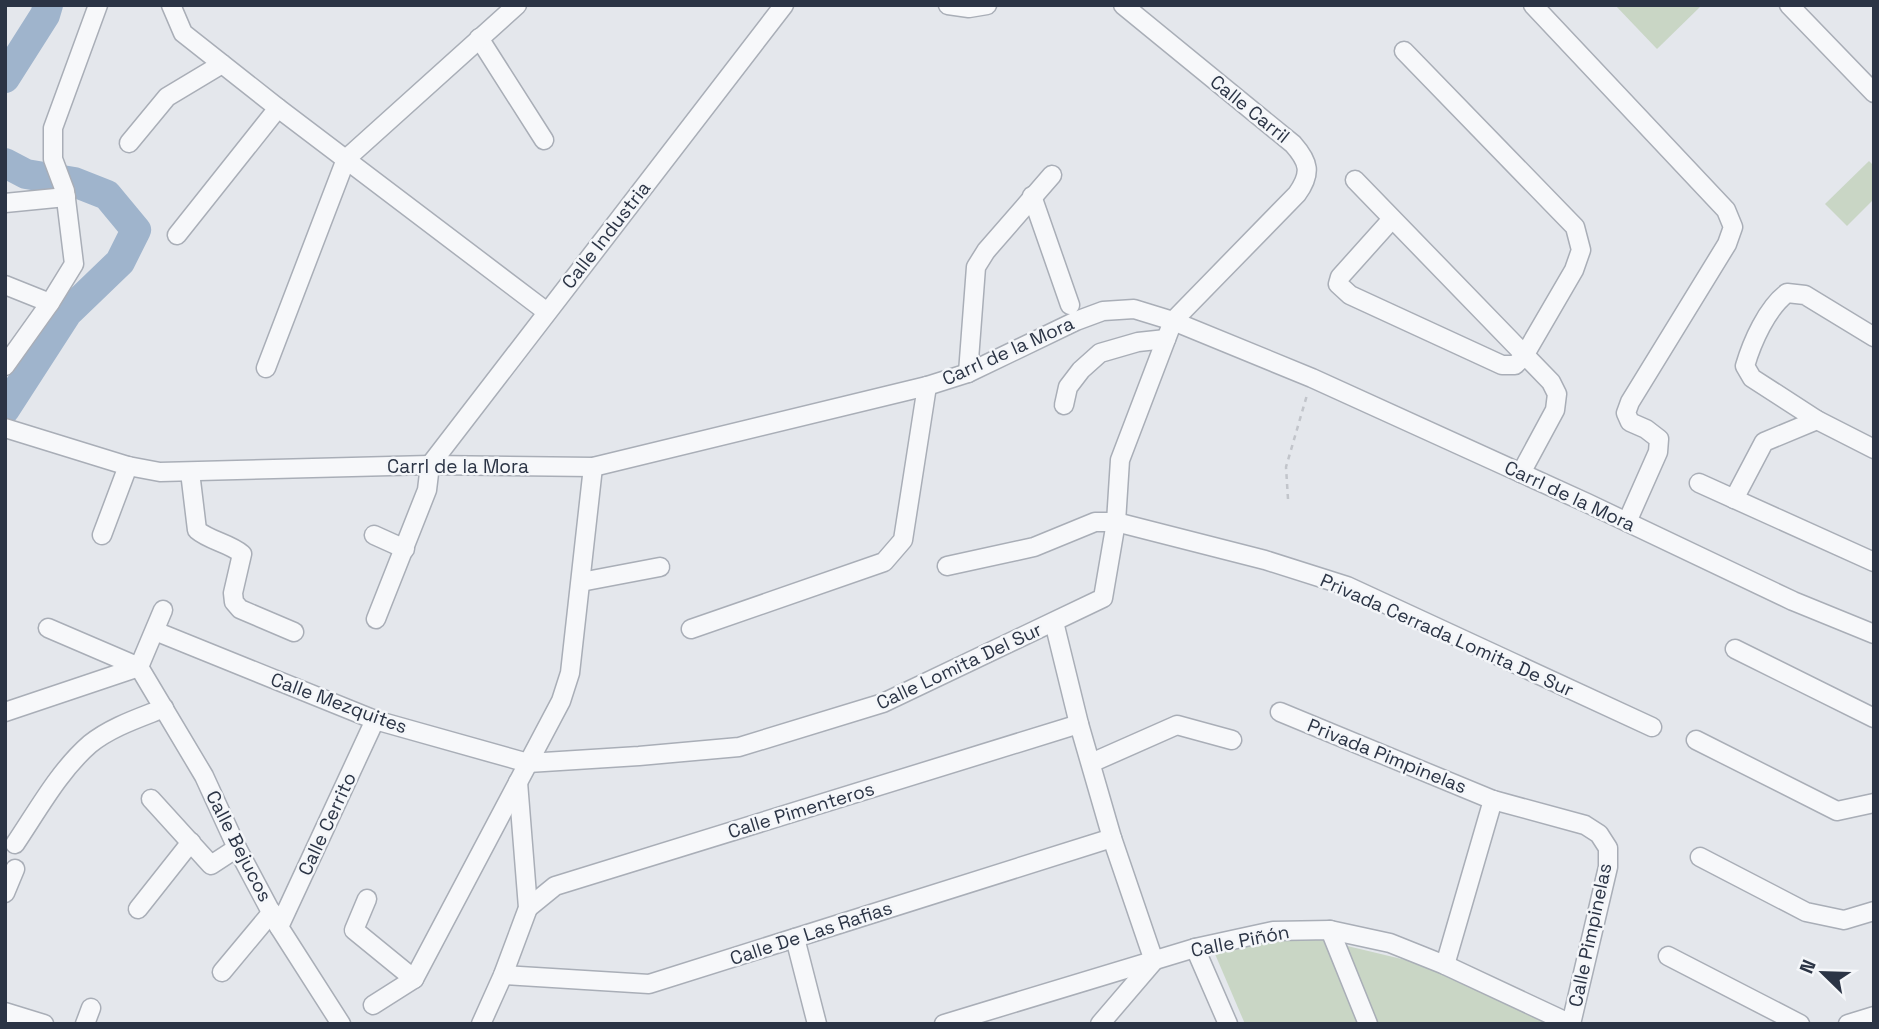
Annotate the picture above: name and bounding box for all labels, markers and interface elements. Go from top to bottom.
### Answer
street label: Calle Carril [1205,69,1295,149]
street label: Calle Industria [556,176,656,294]
street label: Carrl de la Mora [938,311,1078,391]
street label: Carrl de la Mora [387,454,529,479]
street label: Carrl de la Mora [1500,455,1640,537]
street label: Privada Cerrada Lomita De Sur [1316,568,1578,702]
street label: Calle Lomita Del Sur [872,617,1046,715]
street label: Calle Mezquites [267,667,411,739]
street label: Privada Pimpinelas [1304,713,1470,799]
street label: Calle Cerrito [292,768,362,880]
street label: Calle Pimenteros [725,776,877,844]
street label: Calle Bejucos [200,786,278,906]
street label: Calle Pimpinelas [1563,861,1617,1009]
street label: Calle De Las Rafias [727,895,895,971]
street label: Calle Piñón [1189,919,1291,963]
north arrow [1788,938,1858,1008]
text: N [1794,956,1822,977]

